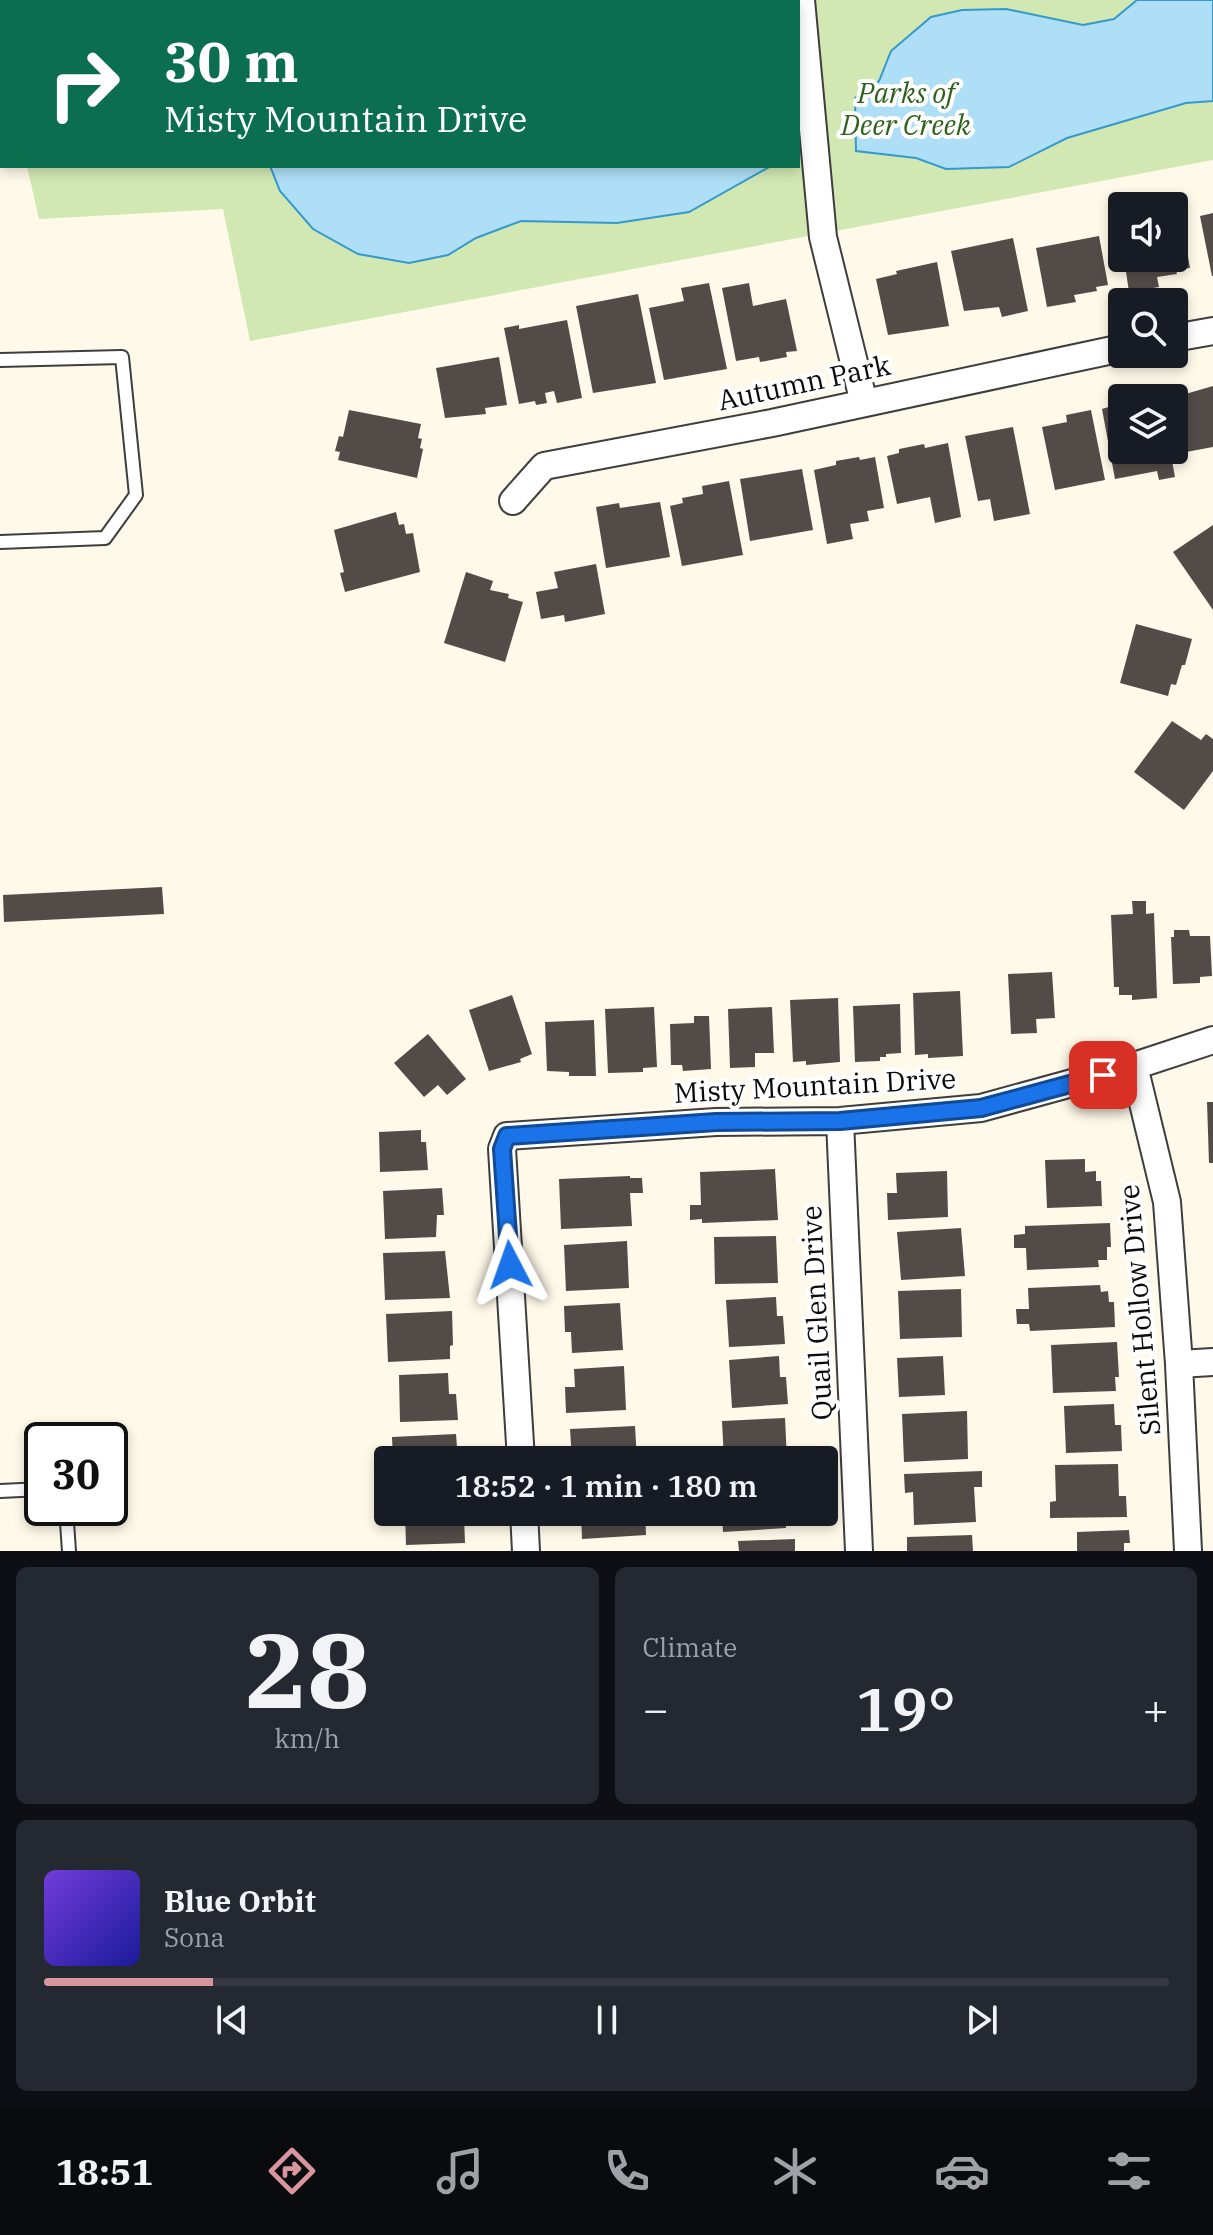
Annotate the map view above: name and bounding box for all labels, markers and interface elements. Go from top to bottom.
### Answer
text: 30 m [164,25,299,97]
icon: right [32,32,136,136]
park label: Parks of Deer Creek [840,74,971,143]
text: Misty Mountain Drive [164,95,527,142]
map controls [1108,192,1188,464]
button: sound [1108,192,1188,272]
button: search [1108,288,1188,368]
street label: Autumn Park [714,346,894,418]
button: layers [1108,384,1188,464]
pin [1069,1041,1137,1109]
icon: arrive [1081,1053,1125,1097]
street label: Misty Mountain Drive [673,1059,957,1111]
street label: Silent Hollow Drive [1110,1183,1168,1437]
street label: Quail Glen Drive [792,1205,840,1421]
position arrow [468,1223,552,1307]
speed limit sign: 30 [24,1422,128,1526]
text: 18:52 · 1 min · 180 m [455,1466,757,1505]
text: 28 [245,1601,370,1737]
text: Climate [643,1630,737,1664]
text: 19° [856,1669,956,1748]
text: − [643,1680,669,1737]
text: + [1143,1680,1169,1737]
text: km/h [274,1721,340,1755]
text: Blue Orbit [164,1881,316,1920]
text: Sona [164,1920,225,1954]
icon: previous [210,1998,254,2042]
icon: pause [585,1998,629,2042]
icon: next [960,1998,1004,2042]
icon: directions [264,2143,320,2199]
icon: music [432,2143,488,2199]
icon: phone [599,2143,655,2199]
icon: climate [767,2143,823,2199]
icon: car [934,2143,990,2199]
icon: filters [1101,2143,1157,2199]
text: 18:51 [56,2148,153,2195]

